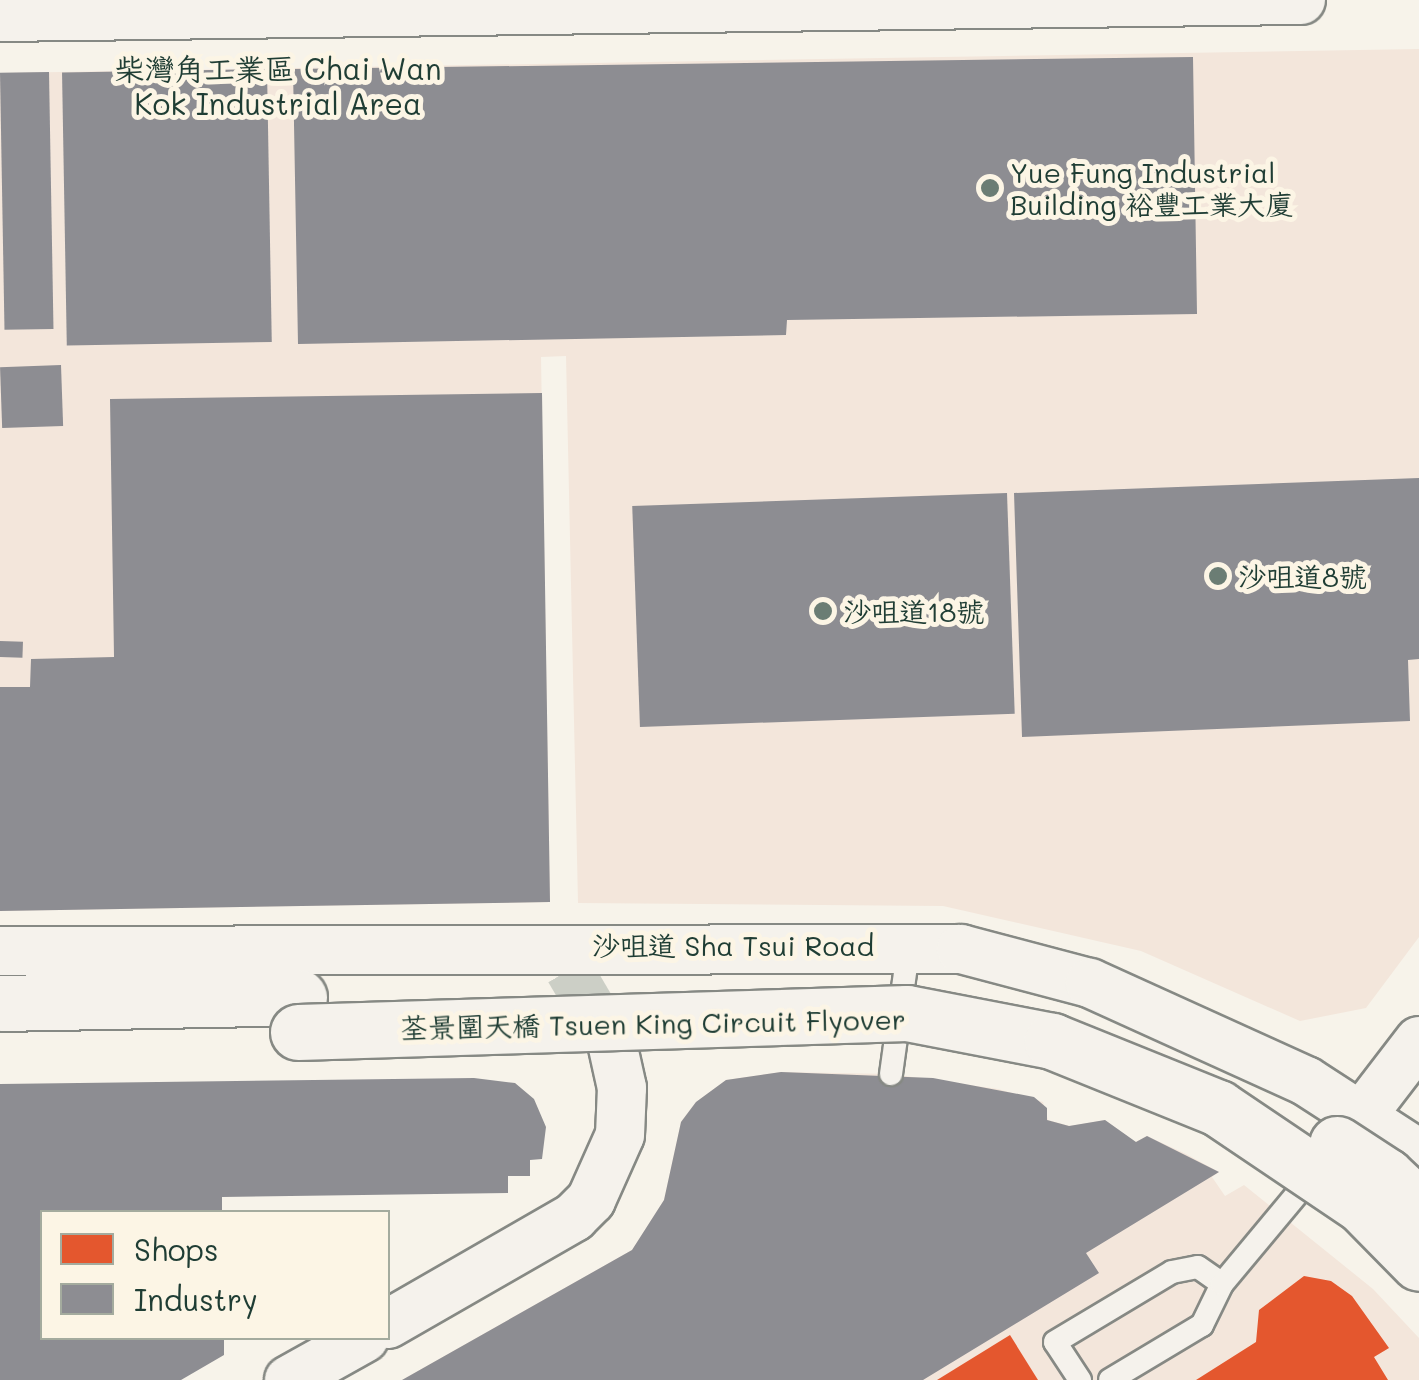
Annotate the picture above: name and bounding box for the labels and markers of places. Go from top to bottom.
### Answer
place label: Yue Fung Industrial Building 裕豐工業大廈 [1010,155,1293,221]
marker: Yue Fung Industrial Building 裕豐工業大廈 [979,177,1001,199]
place label: 沙咀道8號 [1238,559,1367,593]
marker: 沙咀道8號 [1207,565,1229,587]
place label: 沙咀道18號 [843,594,984,628]
marker: 沙咀道18號 [812,600,834,622]

